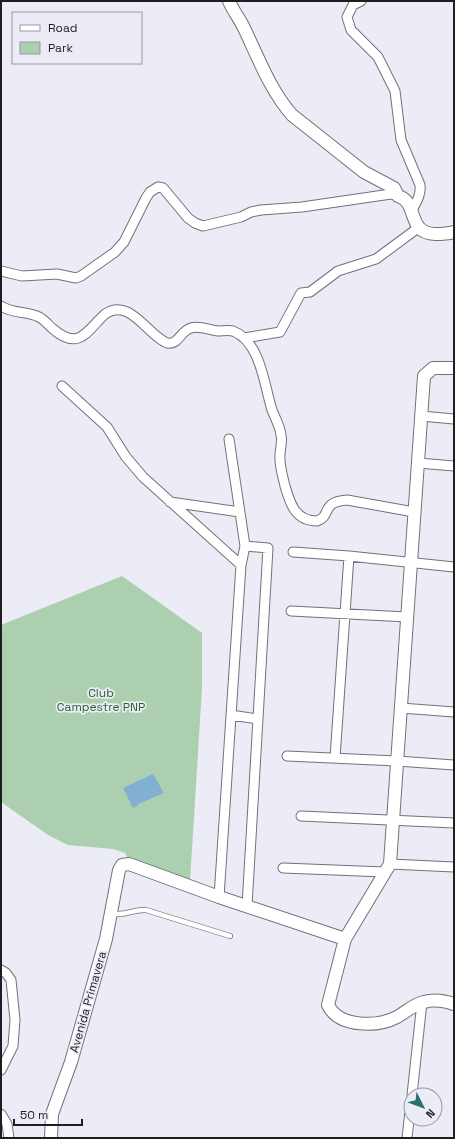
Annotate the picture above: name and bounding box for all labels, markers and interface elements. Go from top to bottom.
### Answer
legend [12,12,142,64]
text: Road [48,20,77,36]
text: Park [48,40,73,56]
park label: Club Campestre PNP [57,685,145,715]
street label: Avenida Primavera [66,949,110,1055]
north arrow [403,1087,443,1127]
scale bar [14,1101,82,1127]
text: N [423,1106,438,1121]
text: 50 m [20,1107,48,1123]

